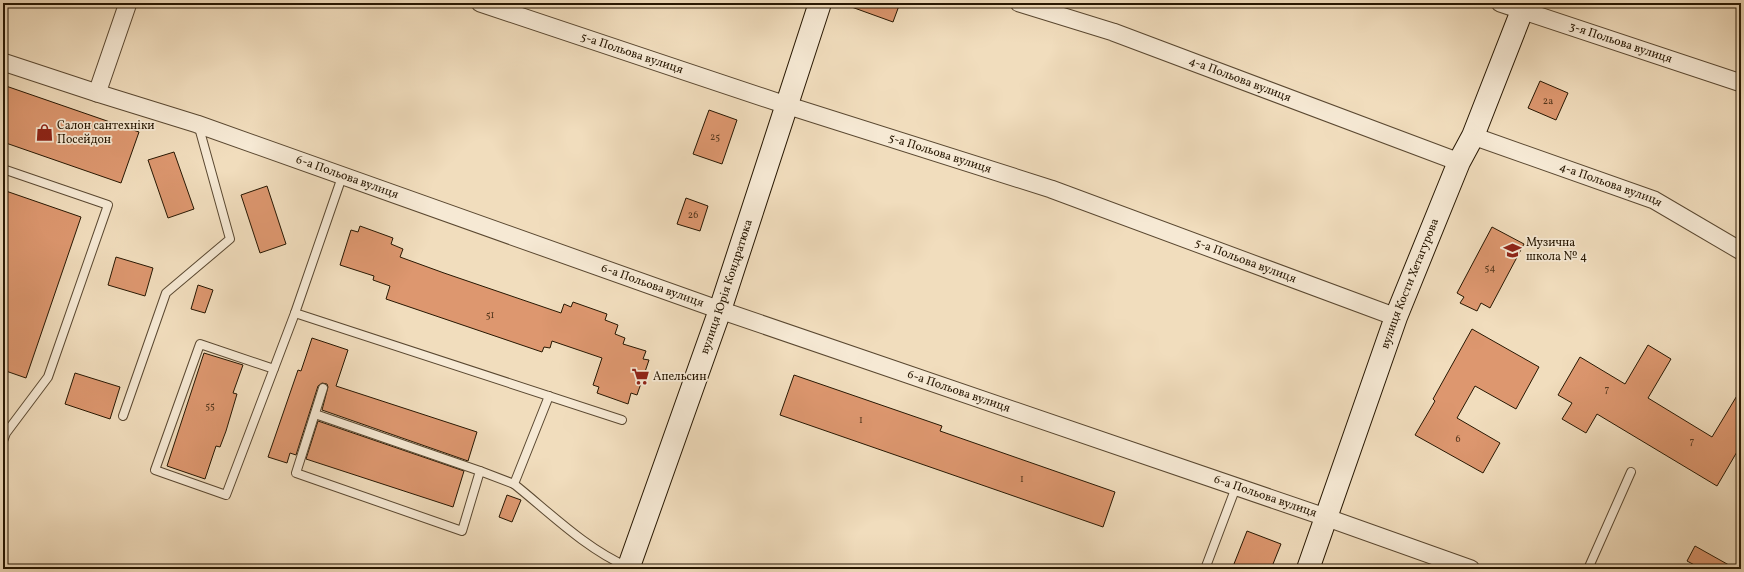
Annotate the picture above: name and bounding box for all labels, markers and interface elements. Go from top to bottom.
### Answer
street label: 3-я Польова вулиця [1567,18,1674,68]
street label: 5-а Польова вулиця [578,29,685,78]
street label: 4-а Польова вулиця [1187,53,1293,106]
house number: 2а [1543,94,1553,108]
place label: Салон сантехніки Посейдон [57,118,155,148]
shop icon: Салон сантехніки Посейдон [34,123,54,143]
house number: 25 [710,130,720,144]
street label: 5-а Польова вулиця [886,130,993,178]
street label: 6-а Польова вулиця [294,152,401,203]
street label: 4-а Польова вулиця [1557,159,1665,211]
house number: 26 [688,208,698,222]
street label: вулиця Кости Хетагурова [1377,216,1443,351]
street label: вулиця Юрія Кондратюка [697,217,757,356]
street label: 5-а Польова вулиця [1193,235,1298,287]
place label: Музична школа № 4 [1526,235,1587,265]
school or university icon: Музична школа № 4 [1503,240,1523,260]
street label: 6-а Польова вулиця [599,260,706,312]
house number: 54 [1485,261,1495,275]
house number: 51 [486,308,494,322]
supermarket icon: Апельсин [630,367,650,387]
street label: 6-а Польова вулиця [905,367,1012,417]
place label: Апельсин [653,369,706,385]
house number: 7 [1605,382,1610,396]
house number: 55 [205,399,215,413]
house number: 1 [859,413,863,427]
house number: 6 [1455,432,1461,446]
house number: 7 [1690,434,1695,448]
house number: 1 [1020,472,1024,486]
street label: 6-а Польова вулиця [1212,472,1319,522]

